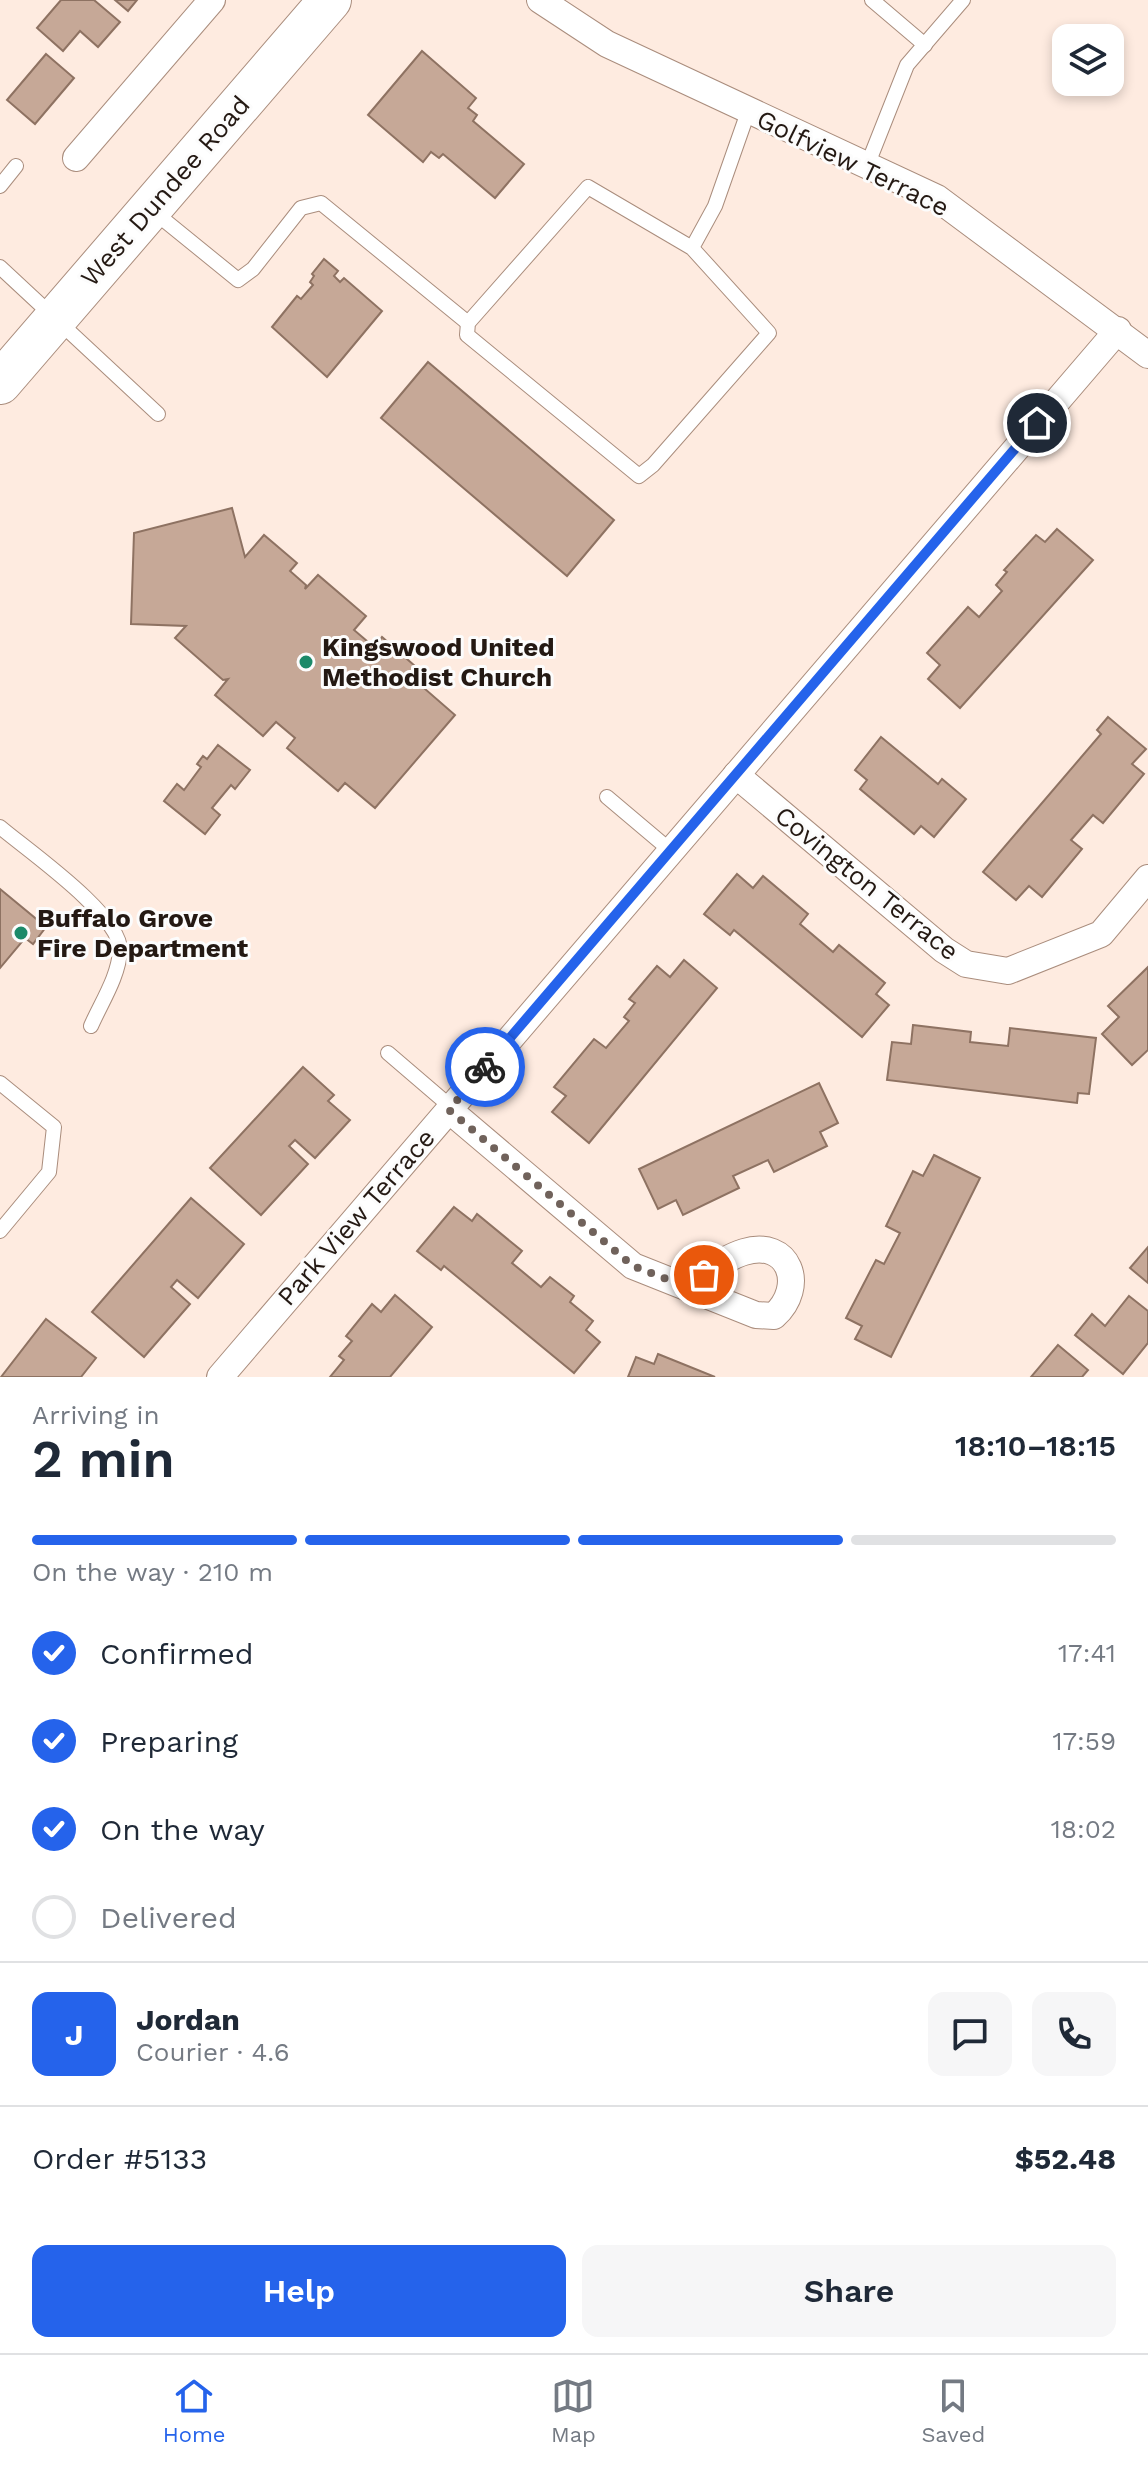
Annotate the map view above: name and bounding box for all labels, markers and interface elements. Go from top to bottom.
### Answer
map controls [1052,24,1124,96]
button: layers [1052,24,1124,96]
street label: West Dundee Road [74,90,256,292]
street label: Golfview Terrace [752,103,954,223]
pin [1003,389,1071,457]
icon: home [1015,401,1059,445]
place label: Kingswood United Methodist Church [322,632,555,692]
marker: Kingswood United Methodist Church [297,653,315,671]
street label: Covington Terrace [769,800,965,966]
place label: Buffalo Grove Fire Department [37,903,249,963]
marker: Buffalo Grove Fire Department [12,924,30,942]
courier [445,1027,525,1107]
icon: bike [463,1045,507,1089]
street label: Park View Terrace [271,1123,441,1311]
pin [670,1241,738,1309]
icon: bag [682,1253,726,1297]
text: Arriving in [32,1400,160,1430]
text: 18:10–18:15 [955,1428,1116,1463]
text: 2 min [32,1429,175,1490]
text: On the way · 210 m [32,1557,273,1587]
icon: check [32,1631,76,1675]
text: Confirmed [100,1636,254,1671]
text: 17:41 [1058,1638,1116,1668]
icon: check [32,1719,76,1763]
text: Preparing [100,1724,238,1759]
text: 17:59 [1052,1726,1116,1756]
icon: check [32,1807,76,1851]
text: On the way [100,1812,265,1847]
text: 18:02 [1051,1814,1116,1844]
text: Delivered [100,1900,237,1935]
button: chat [928,1992,1012,2076]
button: phone [1032,1992,1116,2076]
text: Jordan [136,2002,240,2037]
text: J [65,2017,83,2052]
text: Courier · 4.6 [136,2037,290,2067]
text: Order #5133 [32,2141,207,2176]
text: $52.48 [1015,2141,1116,2176]
button: Help [32,2245,566,2337]
button: Share [582,2245,1116,2337]
tab: Home [163,2374,226,2447]
tab: Map [551,2374,596,2447]
tab: Saved [921,2374,985,2447]

